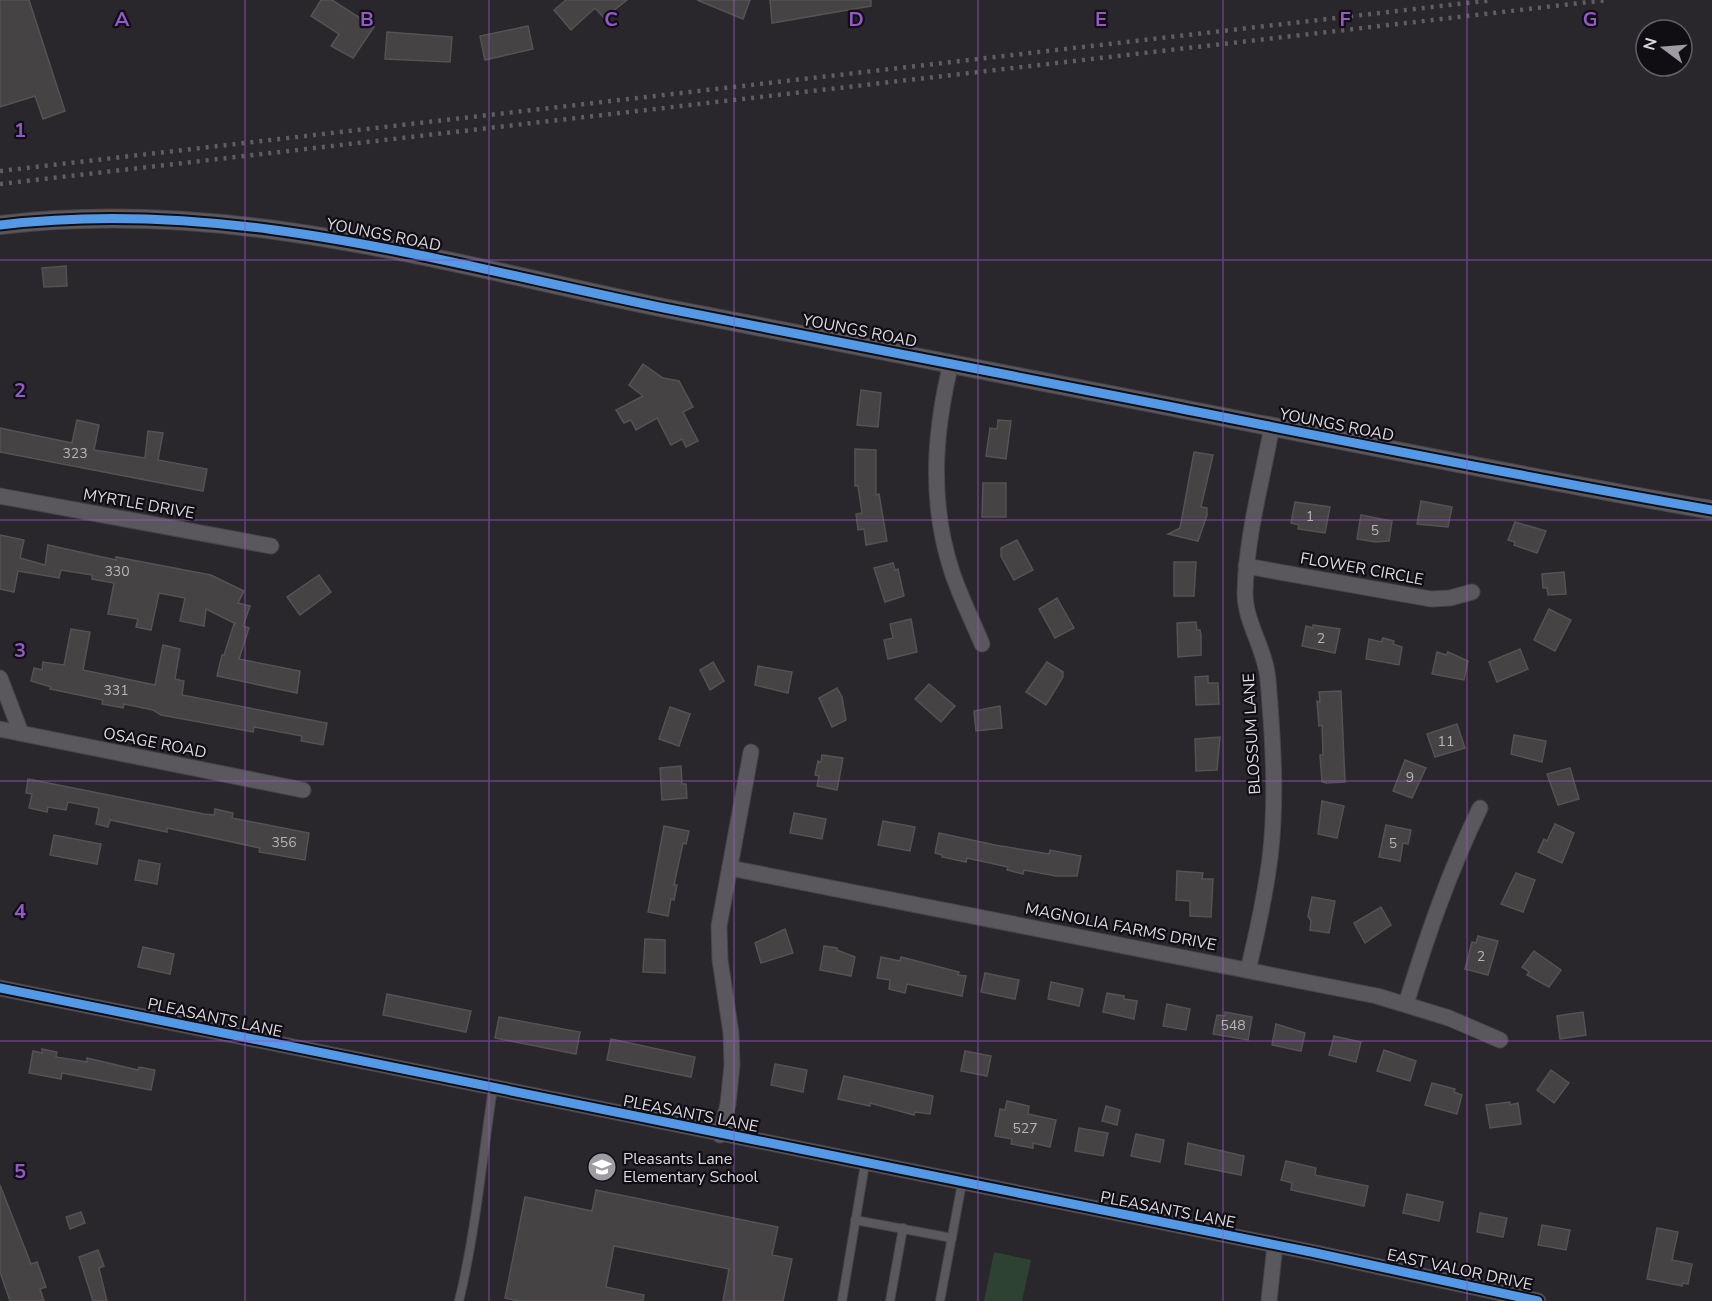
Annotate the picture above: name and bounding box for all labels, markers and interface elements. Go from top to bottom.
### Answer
text: A [115,6,130,33]
text: B [360,6,374,33]
text: C [604,6,618,33]
text: D [848,6,864,33]
text: E [1095,6,1107,33]
text: F [1339,6,1351,33]
text: G [1583,6,1597,33]
north arrow [1634,18,1694,78]
text: N [1638,35,1663,53]
text: 1 [14,117,26,144]
street label: YOUNGS ROAD [324,213,443,257]
street label: YOUNGS ROAD [800,309,919,353]
text: 2 [14,377,26,404]
street label: YOUNGS ROAD [1277,403,1396,447]
house number: 323 [62,444,88,463]
street label: MYRTLE DRIVE [81,483,196,525]
house number: 1 [1306,507,1314,526]
house number: 5 [1371,521,1379,540]
street label: FLOWER CIRCLE [1298,547,1425,591]
house number: 330 [104,562,130,581]
house number: 2 [1317,629,1325,648]
text: 3 [14,637,26,664]
street label: BLOSSUM LANE [1238,673,1266,795]
house number: 331 [103,681,129,700]
street label: OSAGE ROAD [101,722,208,764]
house number: 11 [1438,732,1454,751]
house number: 9 [1406,768,1414,787]
house number: 356 [271,833,297,852]
house number: 5 [1389,834,1397,853]
text: 4 [14,898,26,925]
street label: MAGNOLIA FARMS DRIVE [1023,898,1218,956]
house number: 2 [1477,947,1485,966]
street label: PLEASANTS LANE [145,993,284,1043]
house number: 548 [1220,1016,1246,1035]
street label: PLEASANTS LANE [621,1090,760,1138]
house number: 527 [1012,1119,1038,1138]
place label: Pleasants Lane Elementary School [623,1148,759,1188]
school or university icon: Pleasants Lane Elementary School [586,1151,618,1183]
text: 5 [14,1158,26,1185]
street label: PLEASANTS LANE [1098,1186,1237,1234]
street label: EAST VALOR DRIVE [1385,1244,1534,1296]

